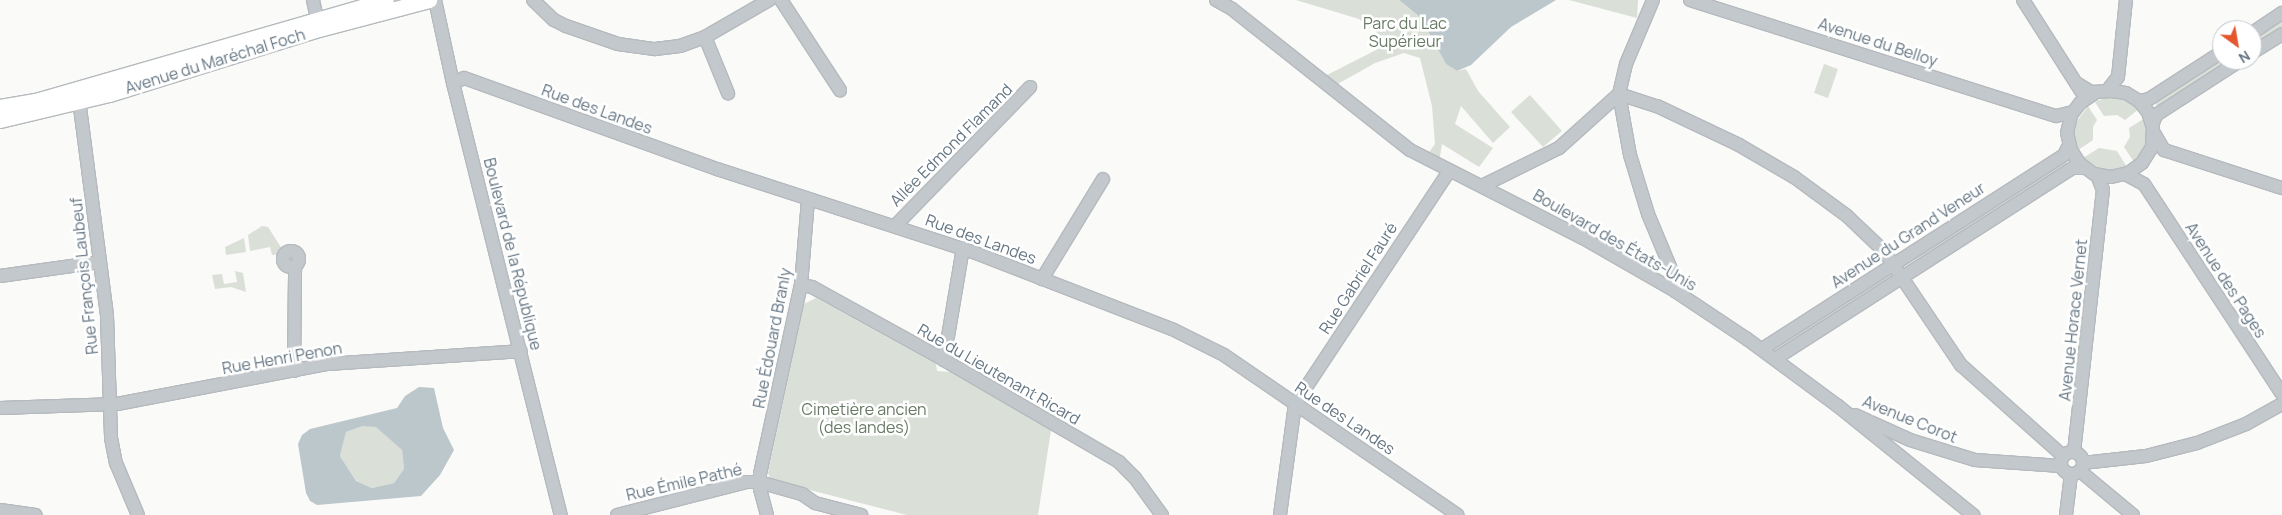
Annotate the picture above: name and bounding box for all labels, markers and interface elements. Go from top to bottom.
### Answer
park label: Parc du Lac Supérieur [1363,13,1447,51]
street label: Avenue du Belloy [1816,14,1940,70]
north arrow [2212,20,2262,70]
street label: Avenue du Maréchal Foch [123,24,307,98]
text: N [2235,47,2254,68]
street label: Rue des Landes [539,80,655,138]
street label: Allée Edmond Flamand [886,80,1016,210]
street label: Boulevard de la République [480,156,546,352]
street label: Avenue du Grand Veneur [1827,178,1989,292]
street label: Boulevard des États-Unis [1530,185,1700,295]
street label: Rue François Laubeuf [66,196,102,356]
street label: Rue des Landes [923,210,1039,268]
street label: Rue Gabriel Fauré [1315,219,1401,337]
street label: Avenue des Pages [2182,219,2270,341]
street label: Avenue Horace Vernet [2055,238,2091,402]
street label: Rue Édouard Branly [749,266,795,410]
street label: Rue du Lieutenant Ricard [914,320,1084,428]
street label: Rue Henri Penon [220,338,344,378]
street label: Rue des Landes [1291,378,1399,458]
street label: Avenue Corot [1860,391,1960,447]
park label: Cimetière ancien (des landes) [801,399,927,437]
street label: Rue Émile Pathé [624,459,744,505]

